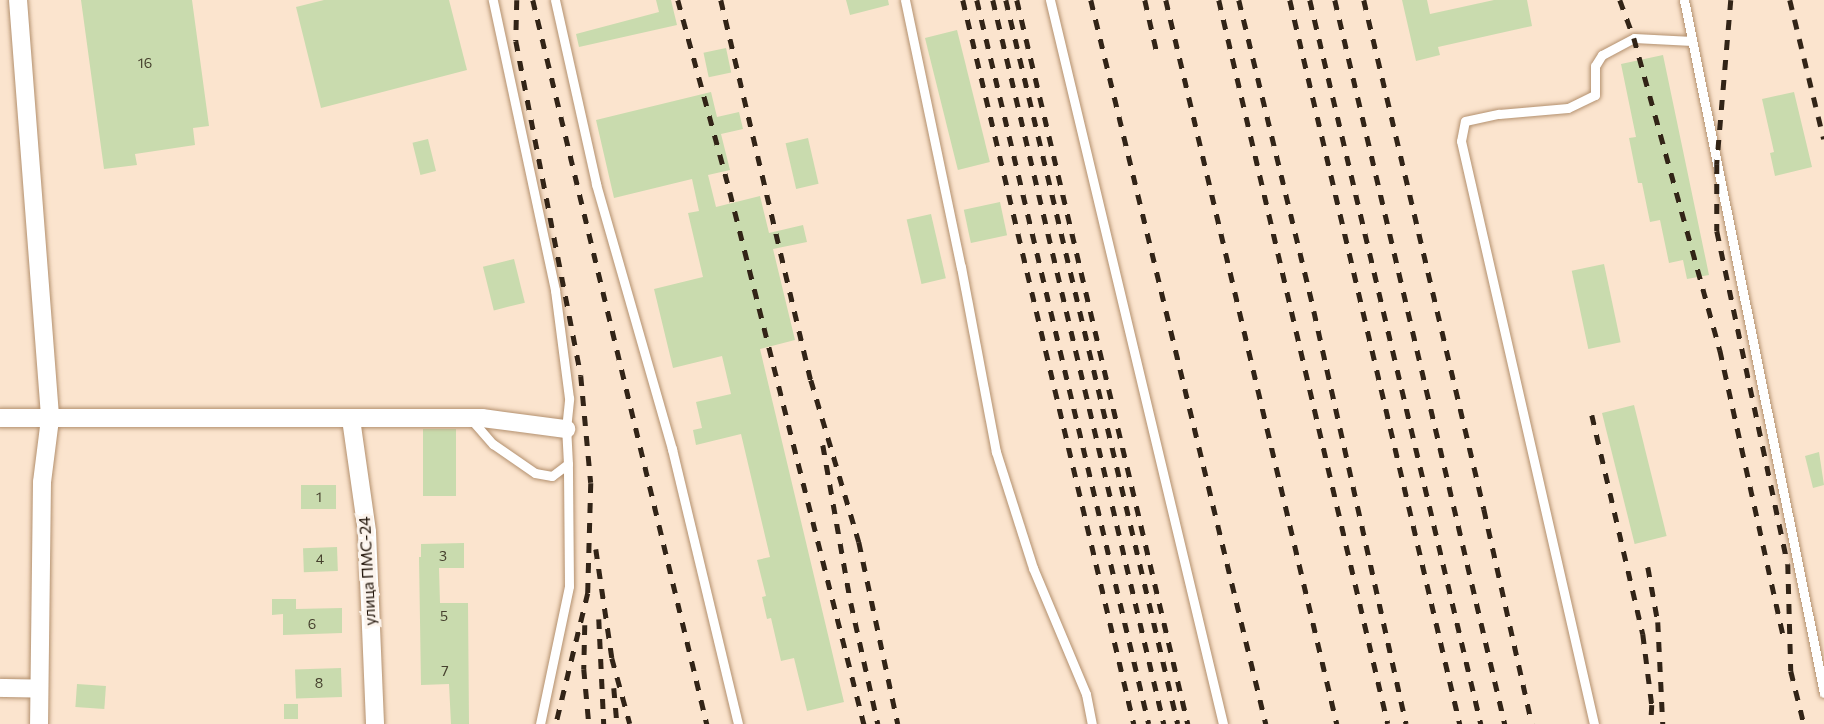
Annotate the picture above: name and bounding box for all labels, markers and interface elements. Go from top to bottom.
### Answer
house number: 16 [138,55,152,71]
house number: 1 [316,489,322,505]
street label: улица ПМС-24 [355,516,379,626]
house number: 3 [439,548,447,564]
house number: 4 [316,551,324,567]
house number: 5 [440,608,448,624]
house number: 6 [308,616,316,632]
house number: 7 [441,663,449,679]
house number: 8 [315,675,323,691]

